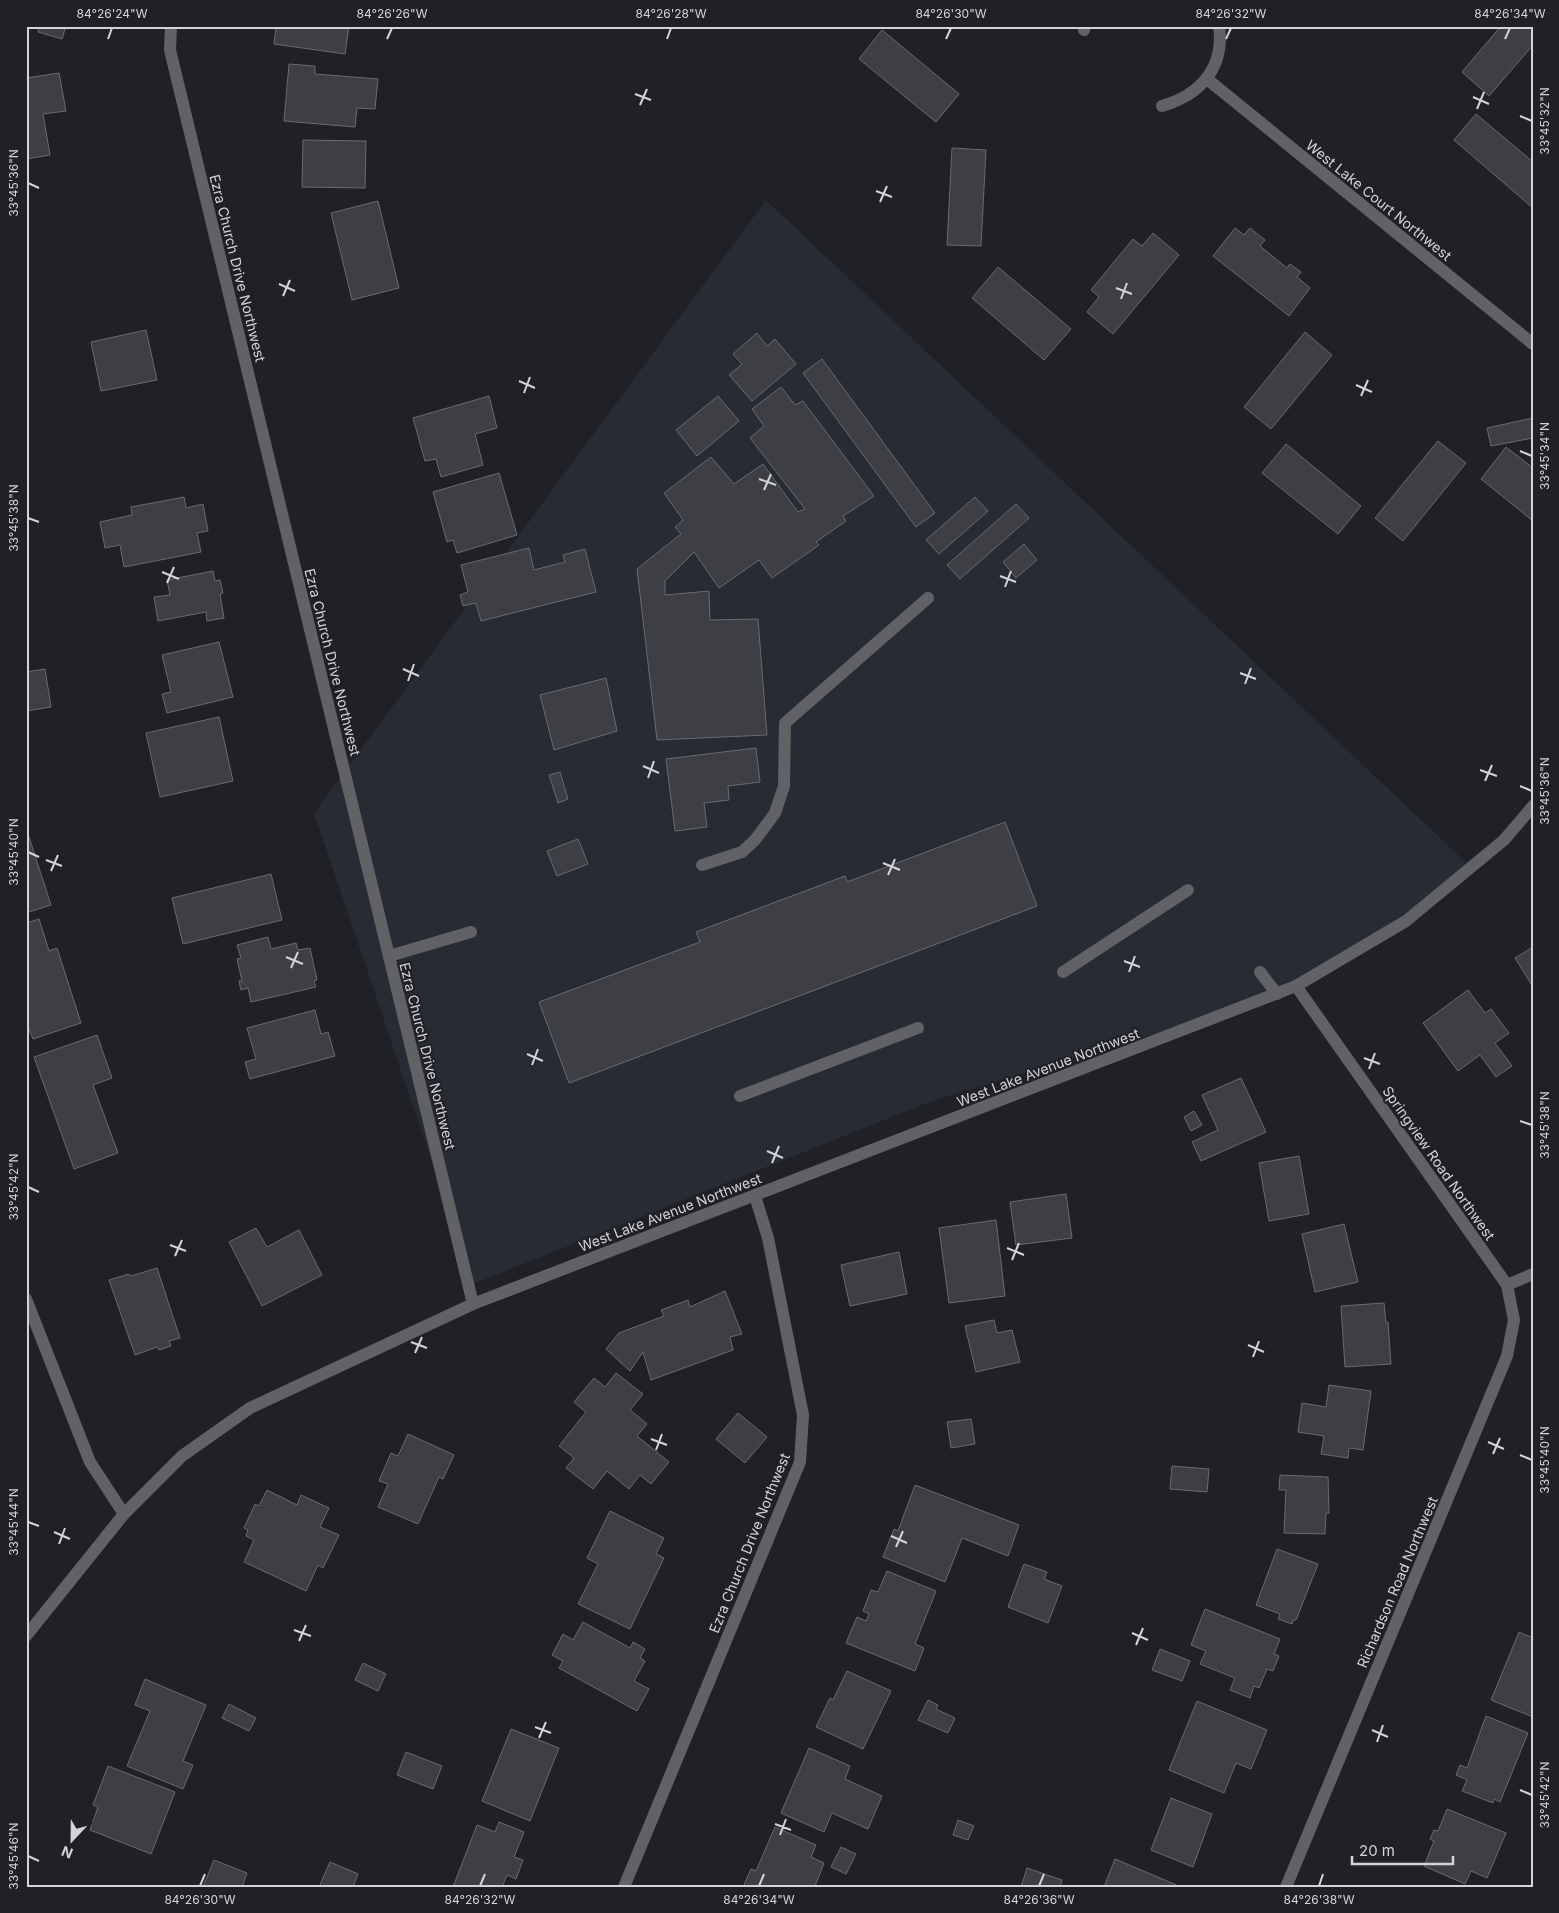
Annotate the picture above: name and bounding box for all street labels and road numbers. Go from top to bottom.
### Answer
street label: West Lake Court Northwest [1303,136,1455,264]
street label: Ezra Church Drive Northwest [206,173,270,364]
street label: Ezra Church Drive Northwest [301,567,365,758]
street label: Ezra Church Drive Northwest [396,961,460,1152]
street label: West Lake Avenue Northwest [954,1024,1142,1110]
street label: Springview Road Northwest [1379,1083,1499,1244]
street label: West Lake Avenue Northwest [576,1169,764,1255]
street label: Ezra Church Drive Northwest [705,1450,793,1635]
street label: Richardson Road Northwest [1353,1493,1441,1670]

